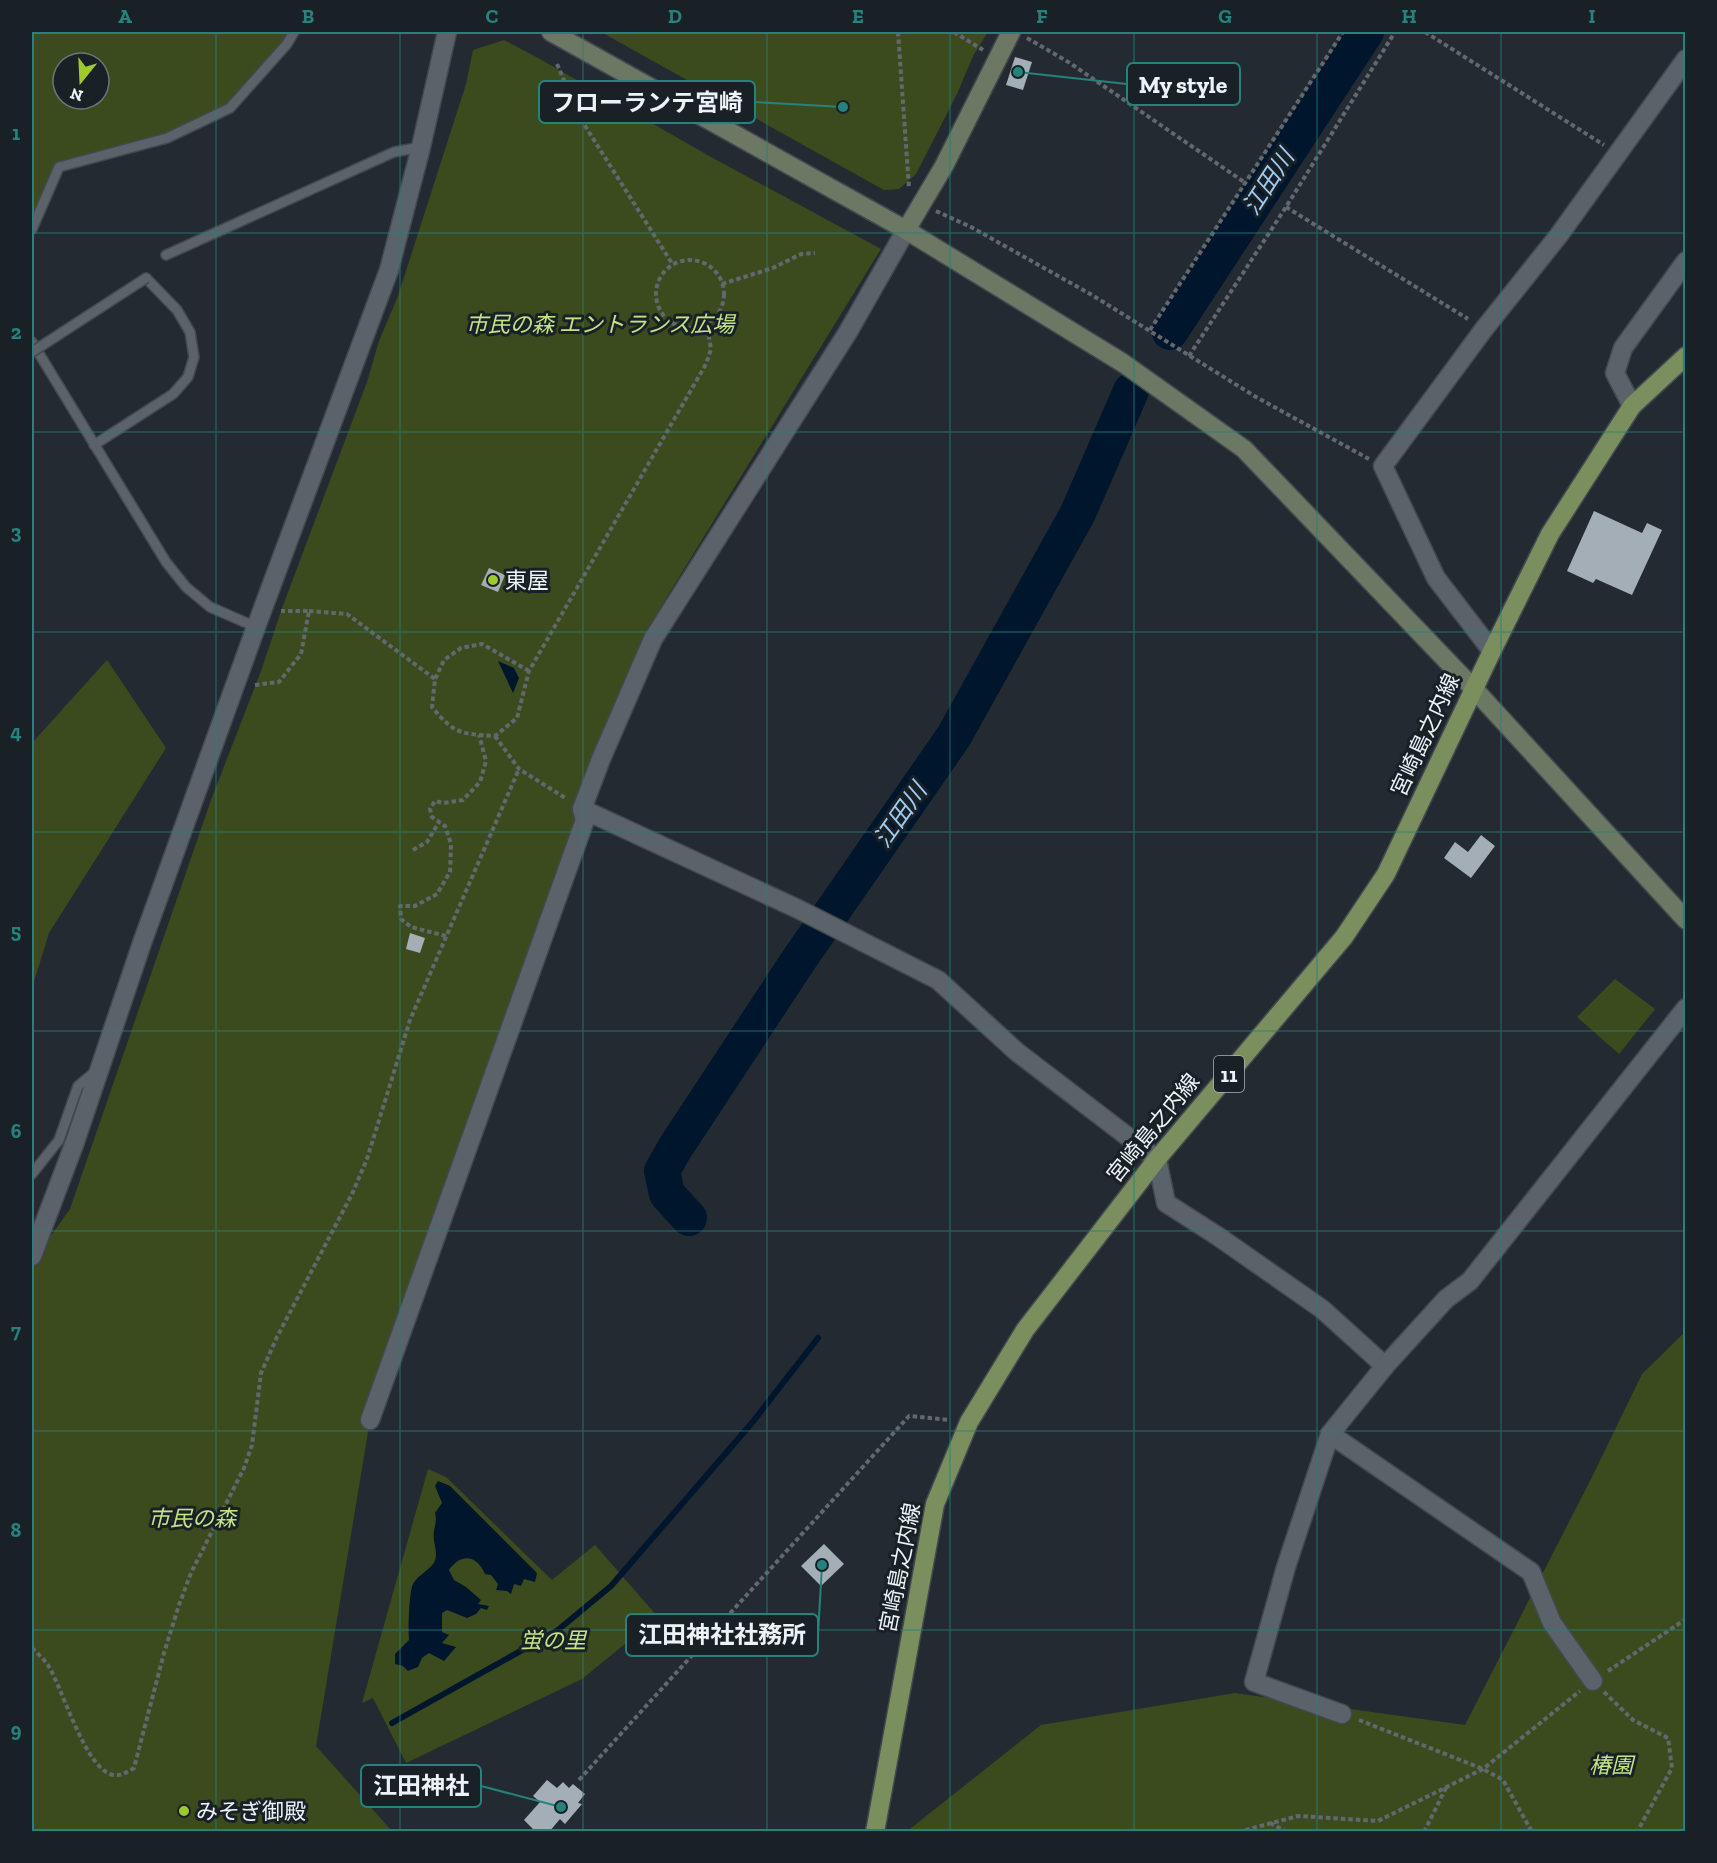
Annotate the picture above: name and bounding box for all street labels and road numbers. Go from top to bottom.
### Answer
street label: 宮崎島之内線 [1385,669,1465,801]
road number: 11 [1214,1056,1244,1092]
street label: 宮崎島之内線 [1101,1068,1205,1188]
street label: 宮崎島之内線 [874,1501,926,1635]

